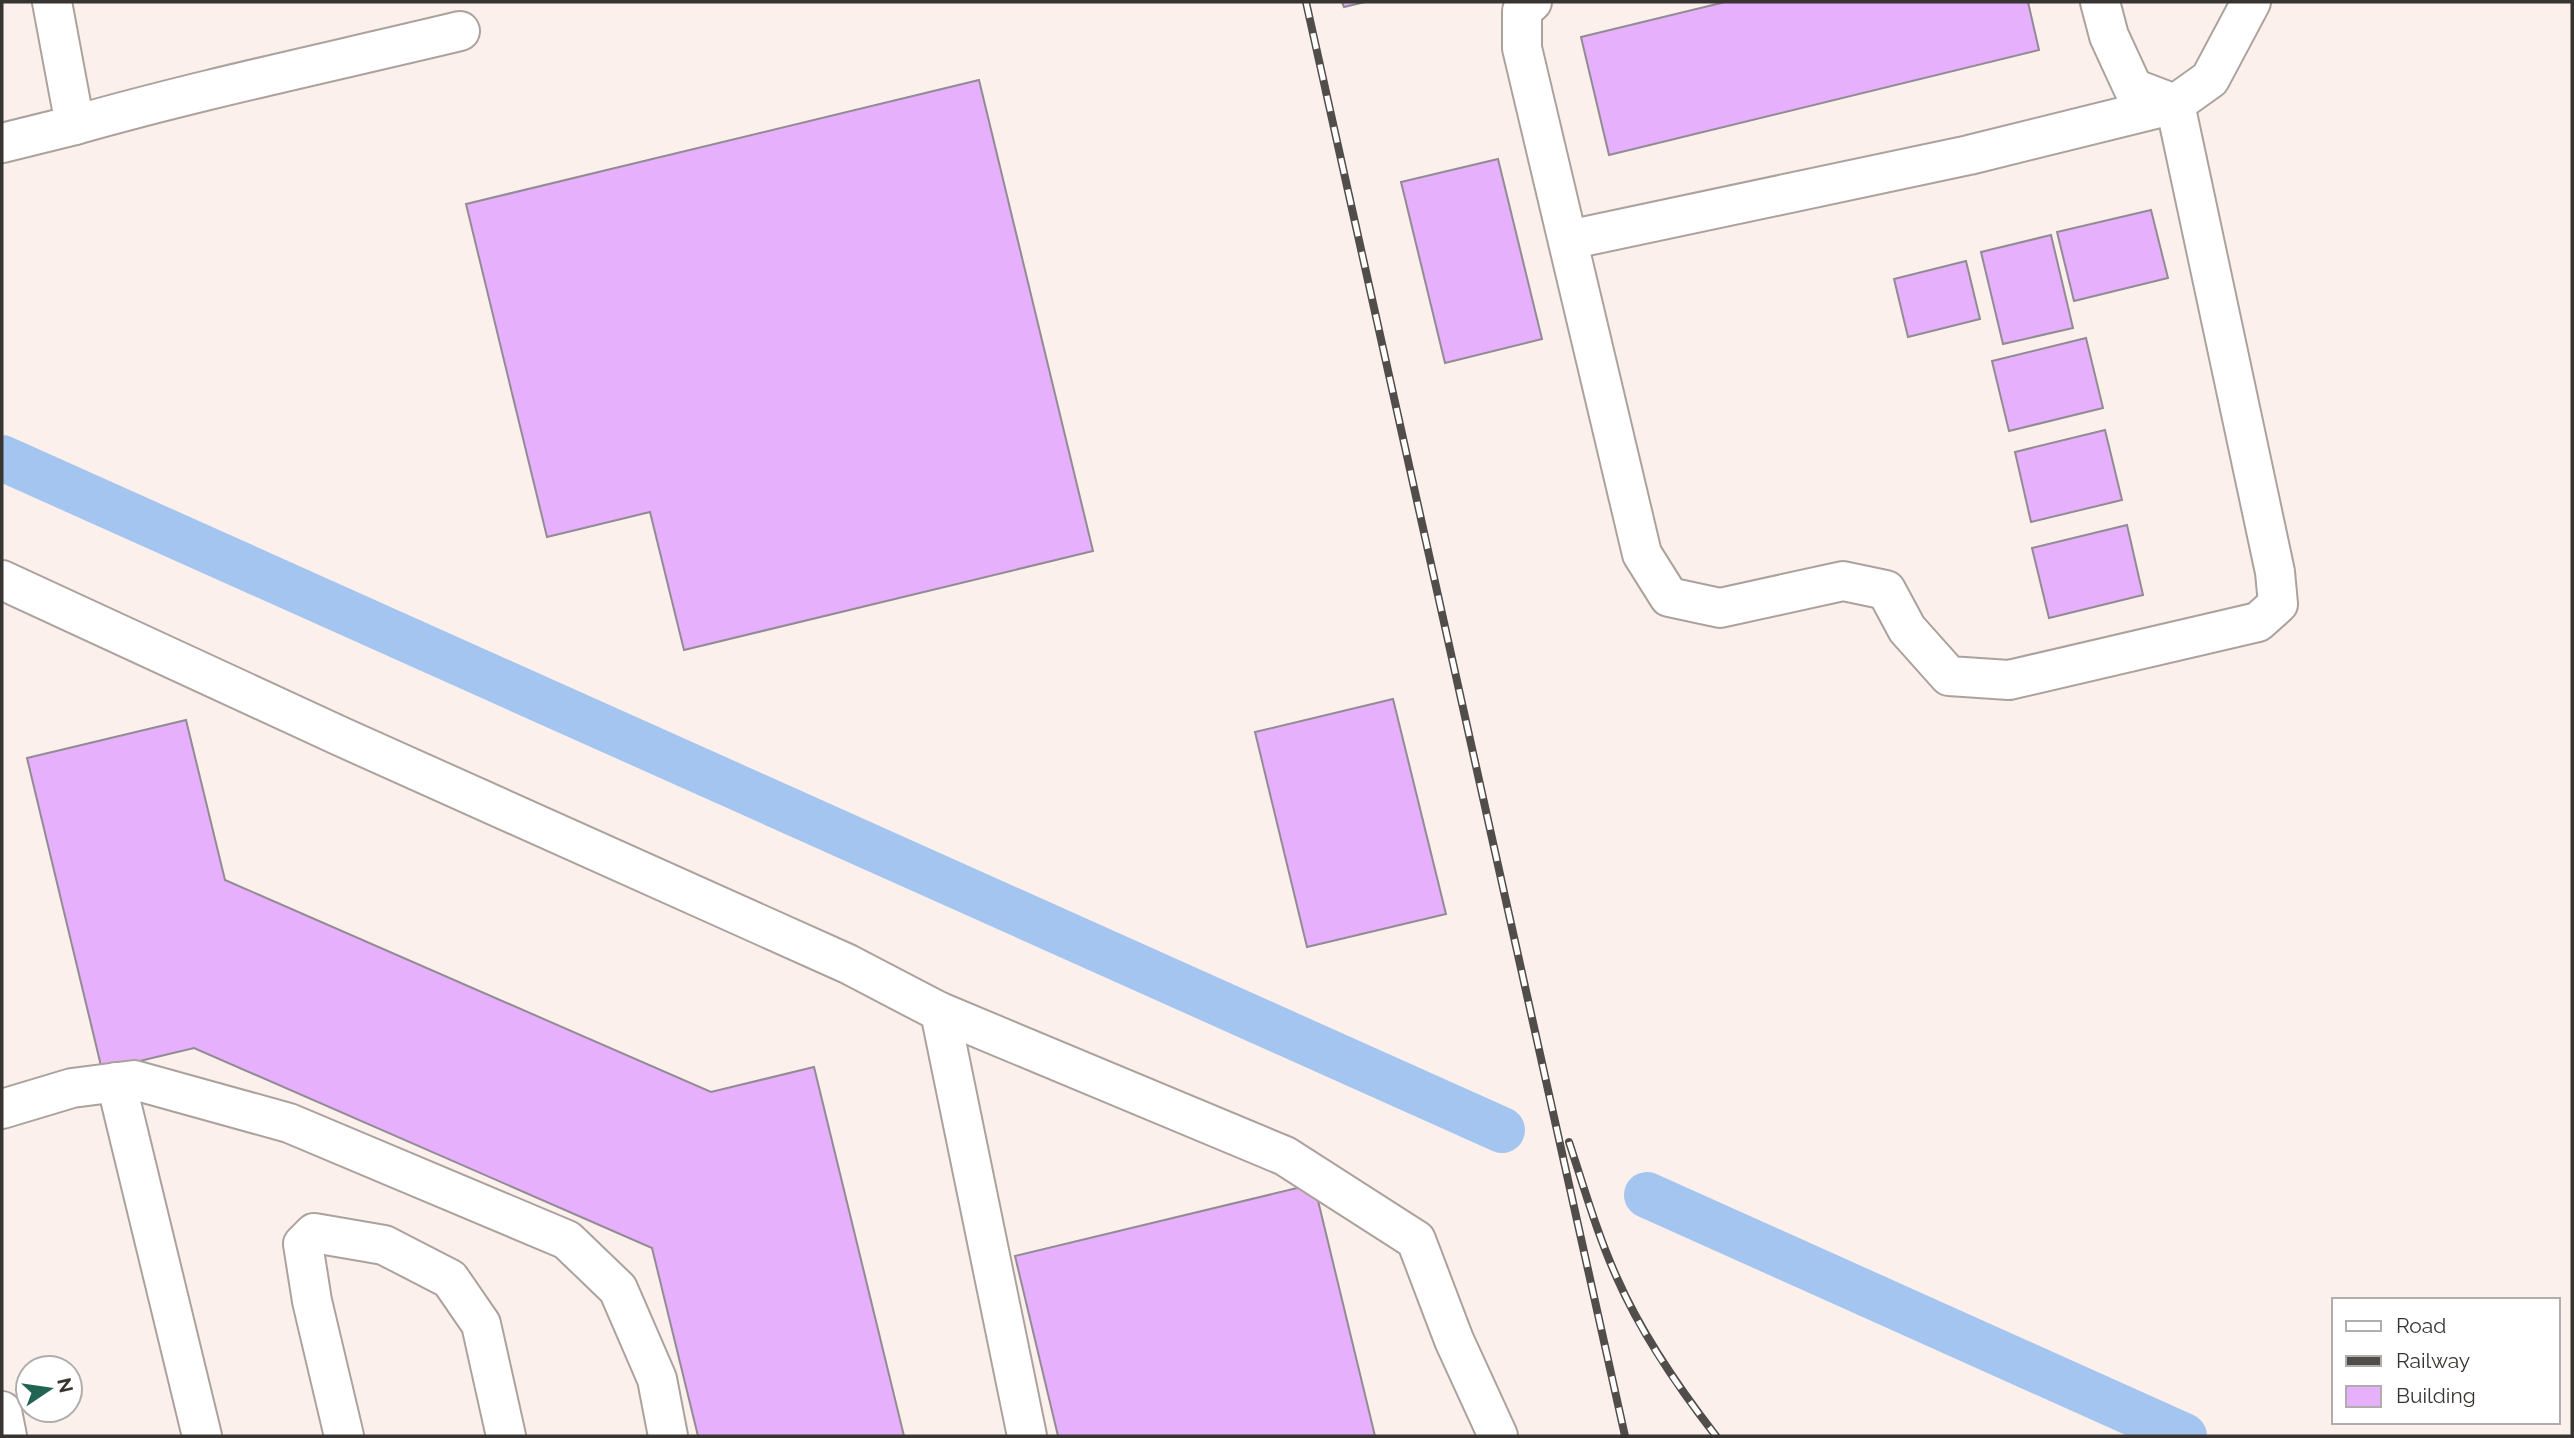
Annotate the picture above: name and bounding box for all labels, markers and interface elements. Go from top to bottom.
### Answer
legend [2332,1298,2560,1424]
text: Road [2396,1313,2446,1338]
text: Railway [2396,1348,2470,1373]
north arrow [14,1354,84,1424]
text: N [53,1376,78,1395]
text: Building [2396,1383,2476,1408]

